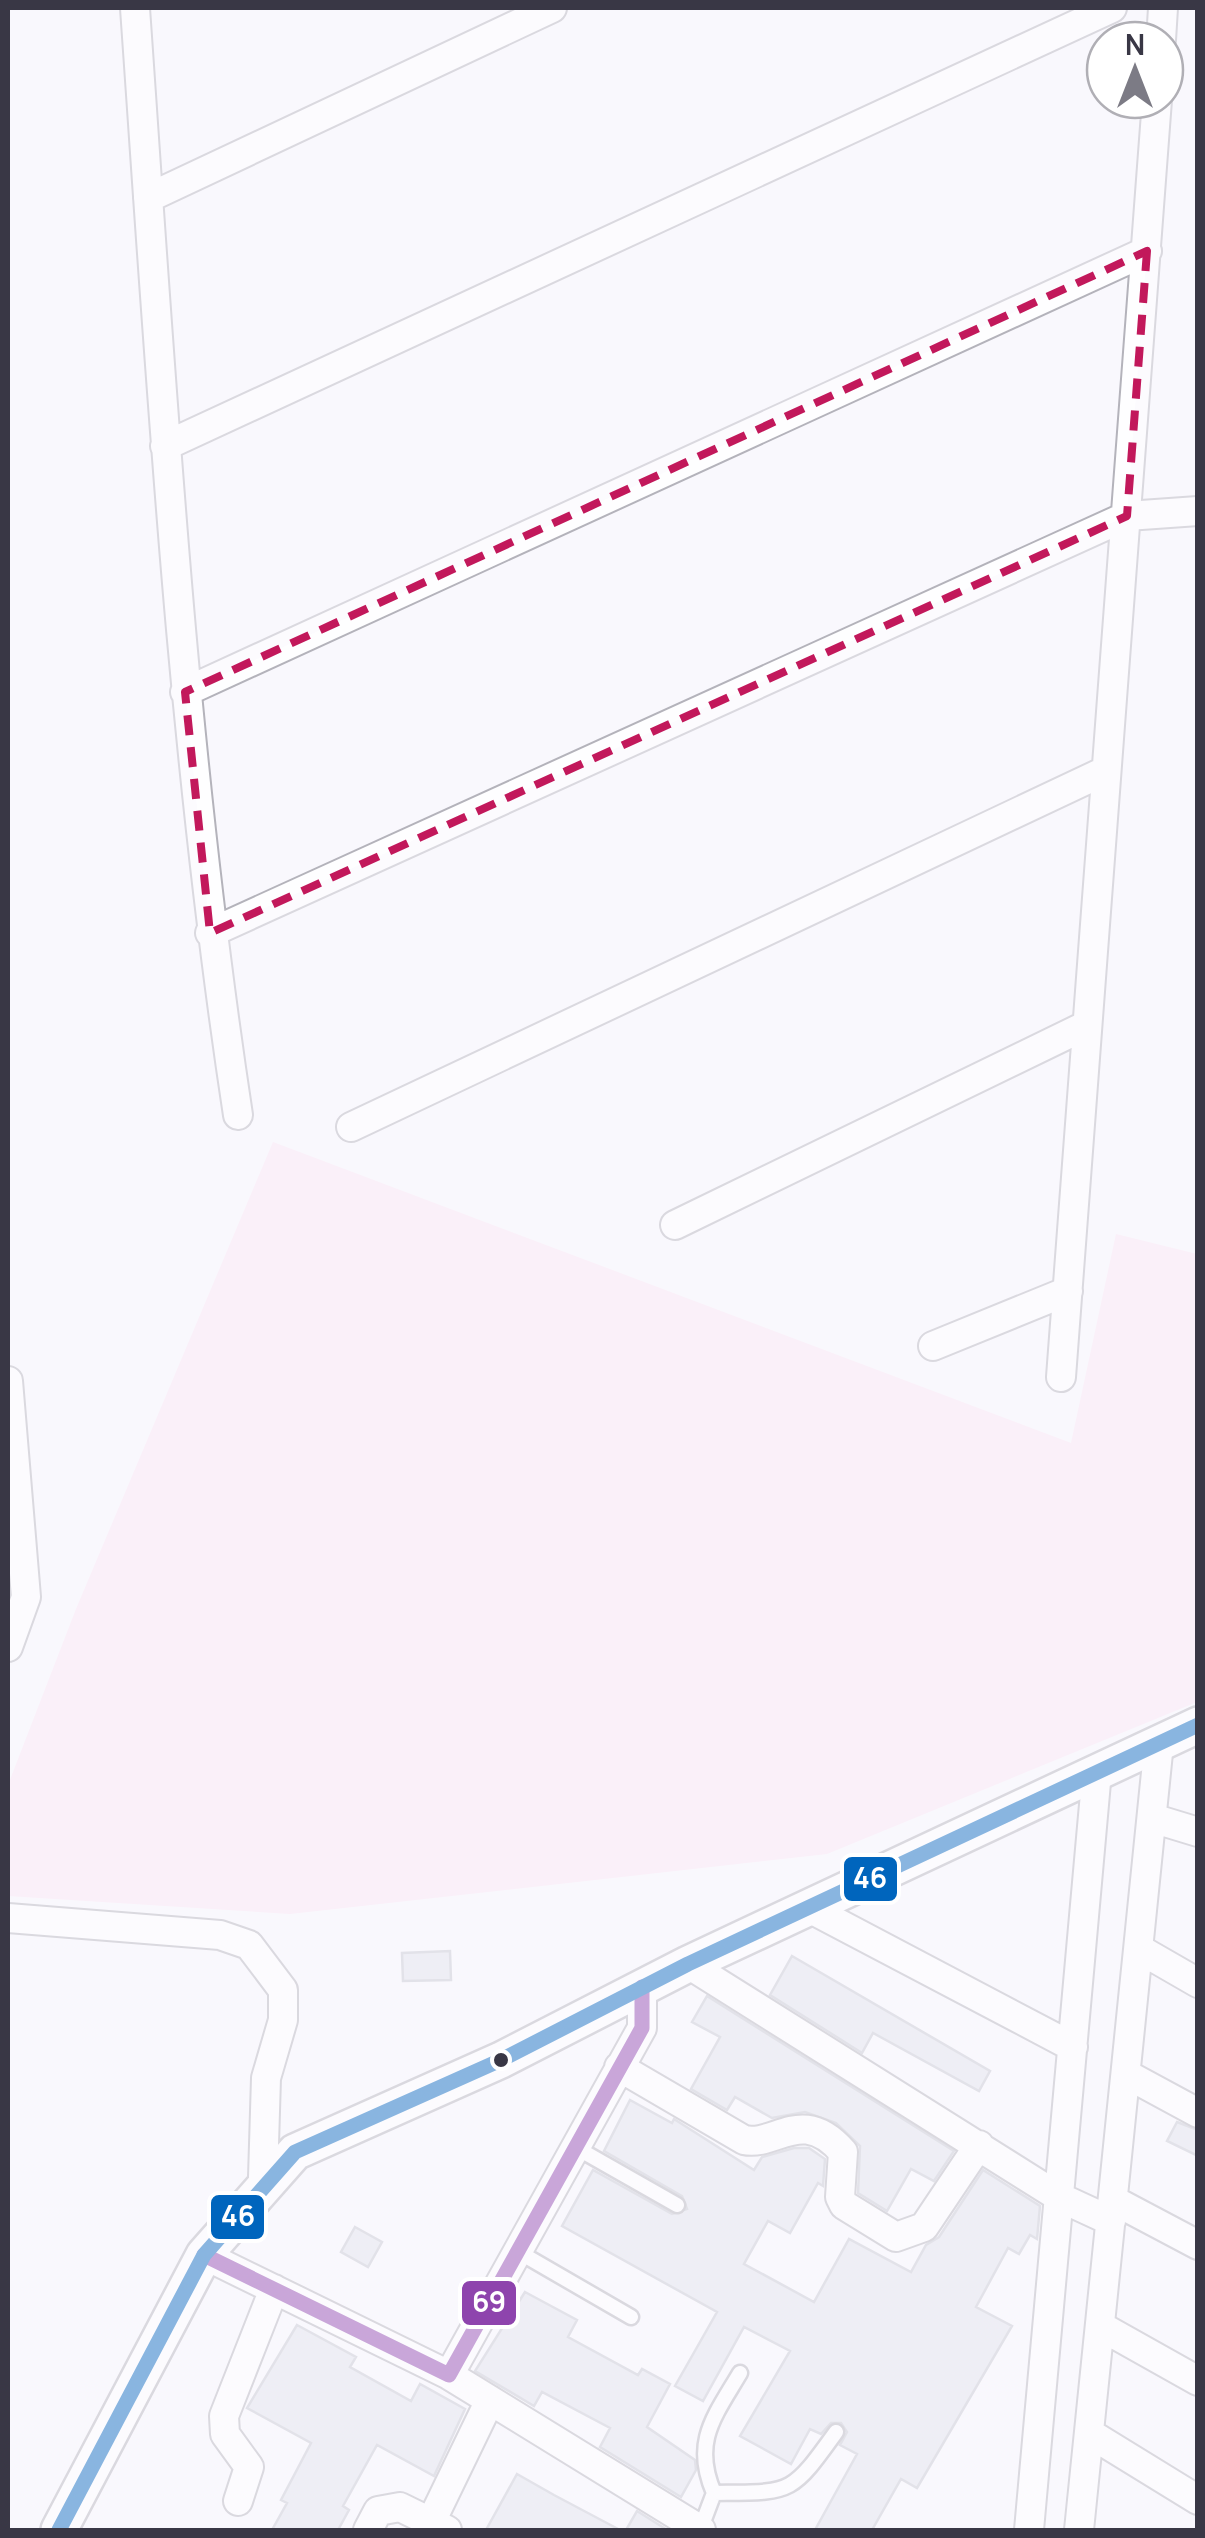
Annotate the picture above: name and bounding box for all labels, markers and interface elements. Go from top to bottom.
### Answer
north arrow [1085,20,1185,120]
text: N [1125,25,1145,63]
line badge: 46 [842,1855,899,1903]
text: 46 [853,1858,887,1896]
unlabelled marker [491,2050,511,2070]
line badge: 46 [209,2193,266,2241]
text: 46 [221,2196,255,2234]
line badge: 69 [460,2279,518,2327]
text: 69 [472,2282,506,2320]

